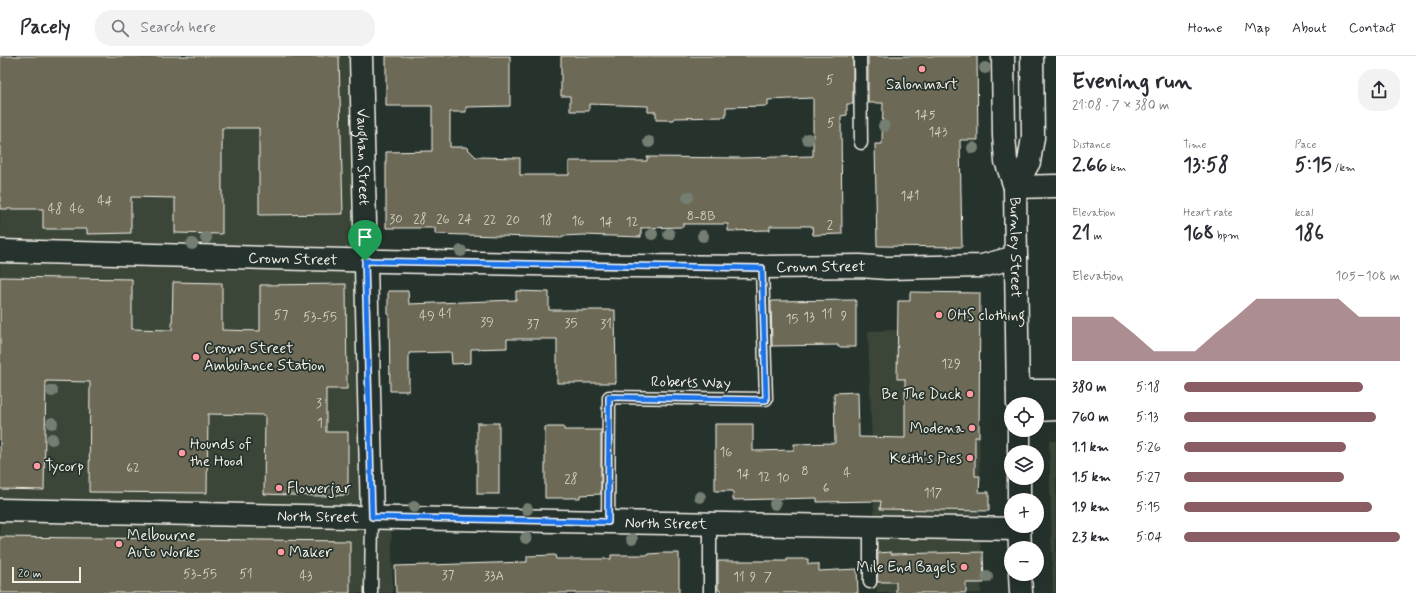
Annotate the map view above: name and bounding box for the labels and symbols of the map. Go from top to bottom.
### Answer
marker: Salonmart [917,64,927,74]
house number: 5 [826,72,834,89]
place label: Salonmart [886,75,958,95]
house number: 145 [915,107,935,124]
street label: Vaughan Street [351,108,374,206]
house number: 5 [827,115,835,132]
house number: 143 [928,124,948,141]
house number: 141 [901,188,919,205]
house number: 44 [97,193,113,210]
street label: Burnley Street [1004,197,1026,298]
house number: 48 [48,201,62,218]
house number: 46 [70,201,84,218]
house number: 8-8B [687,208,715,225]
house number: 30 [389,211,403,228]
house number: 28 [413,211,427,228]
house number: 26 [436,211,450,228]
house number: 24 [458,211,472,228]
house number: 22 [483,212,497,229]
house number: 20 [506,212,520,229]
house number: 18 [540,212,552,229]
house number: 16 [571,213,585,230]
house number: 14 [599,214,613,231]
house number: 12 [626,214,638,231]
house number: 2 [827,217,834,234]
pin [348,220,382,261]
street label: Crown Street [248,248,338,271]
street label: Crown Street [776,257,866,278]
house number: 41 [438,306,452,323]
house number: 11 [821,306,833,323]
place label: OHS clothing [947,306,1025,327]
house number: 57 [274,307,289,324]
house number: 49 [419,308,435,325]
house number: 9 [841,308,847,325]
house number: 53-55 [303,309,337,326]
house number: 13 [803,309,815,326]
marker: OHS clothing [934,310,944,320]
house number: 15 [786,311,798,328]
house number: 39 [480,314,494,331]
house number: 35 [565,315,577,332]
house number: 37 [527,316,540,333]
house number: 31 [600,316,612,333]
place label: Crown Street Ambulance Station [204,339,325,376]
marker: Crown Street Ambulance Station [191,352,201,362]
house number: 129 [941,356,961,373]
street label: Roberts Way [651,372,732,394]
place label: Be The Duck [882,385,962,405]
marker: Be The Duck [965,389,975,399]
house number: 3 [316,395,322,412]
house number: 1 [317,415,323,432]
place label: Modena [910,419,965,439]
marker: Modena [967,423,977,433]
place label: Hounds of the Hood [190,435,252,472]
house number: 16 [719,444,733,461]
marker: Hounds of the Hood [177,448,187,458]
place label: Keith's Pies [890,449,962,469]
marker: Keith's Pies [965,453,975,463]
place label: Tycorp [45,457,84,477]
house number: 62 [126,460,140,477]
marker: Tycorp [32,461,42,471]
house number: 8 [801,463,809,480]
house number: 4 [843,465,851,482]
house number: 14 [736,466,750,483]
house number: 12 [758,469,770,486]
house number: 10 [776,470,790,487]
house number: 28 [564,471,578,488]
place label: Flowerjar [287,479,351,499]
house number: 6 [823,480,830,497]
marker: Flowerjar [274,483,284,493]
house number: 117 [924,485,942,502]
street label: North Street [277,506,359,528]
street label: North Street [625,513,707,535]
place label: Melbourne Auto Works [127,526,200,563]
marker: Melbourne Auto Works [114,539,124,549]
place label: Maker [289,543,332,563]
marker: Maker [276,547,286,557]
place label: Mile End Bagels [856,558,956,578]
marker: Mile End Bagels [959,562,969,572]
scale bar [12,565,81,584]
house number: 53-55 [183,566,217,583]
house number: 51 [239,566,253,583]
house number: 37 [442,567,455,584]
house number: 43 [299,568,313,585]
house number: 33A [484,568,504,585]
house number: 11 [733,569,745,586]
house number: 9 [750,569,756,586]
house number: 7 [764,569,772,586]

